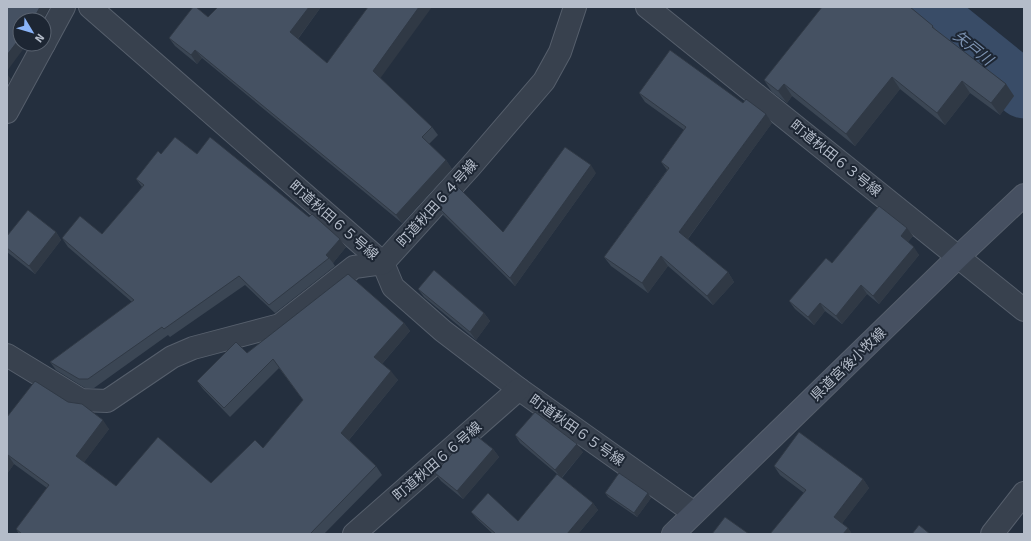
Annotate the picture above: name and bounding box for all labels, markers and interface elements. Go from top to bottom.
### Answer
north arrow [12,12,52,52]
water label: 矢戸川 [950,27,998,70]
text: N [32,31,47,45]
street label: 町道秋田６３号線 [787,117,885,200]
street label: 町道秋田６４号線 [394,156,481,251]
street label: 町道秋田６５号線 [286,177,382,264]
street label: 県道宮後小牧線 [807,324,889,405]
street label: 町道秋田６５号線 [526,391,627,469]
street label: 町道秋田６６号線 [389,418,485,505]

